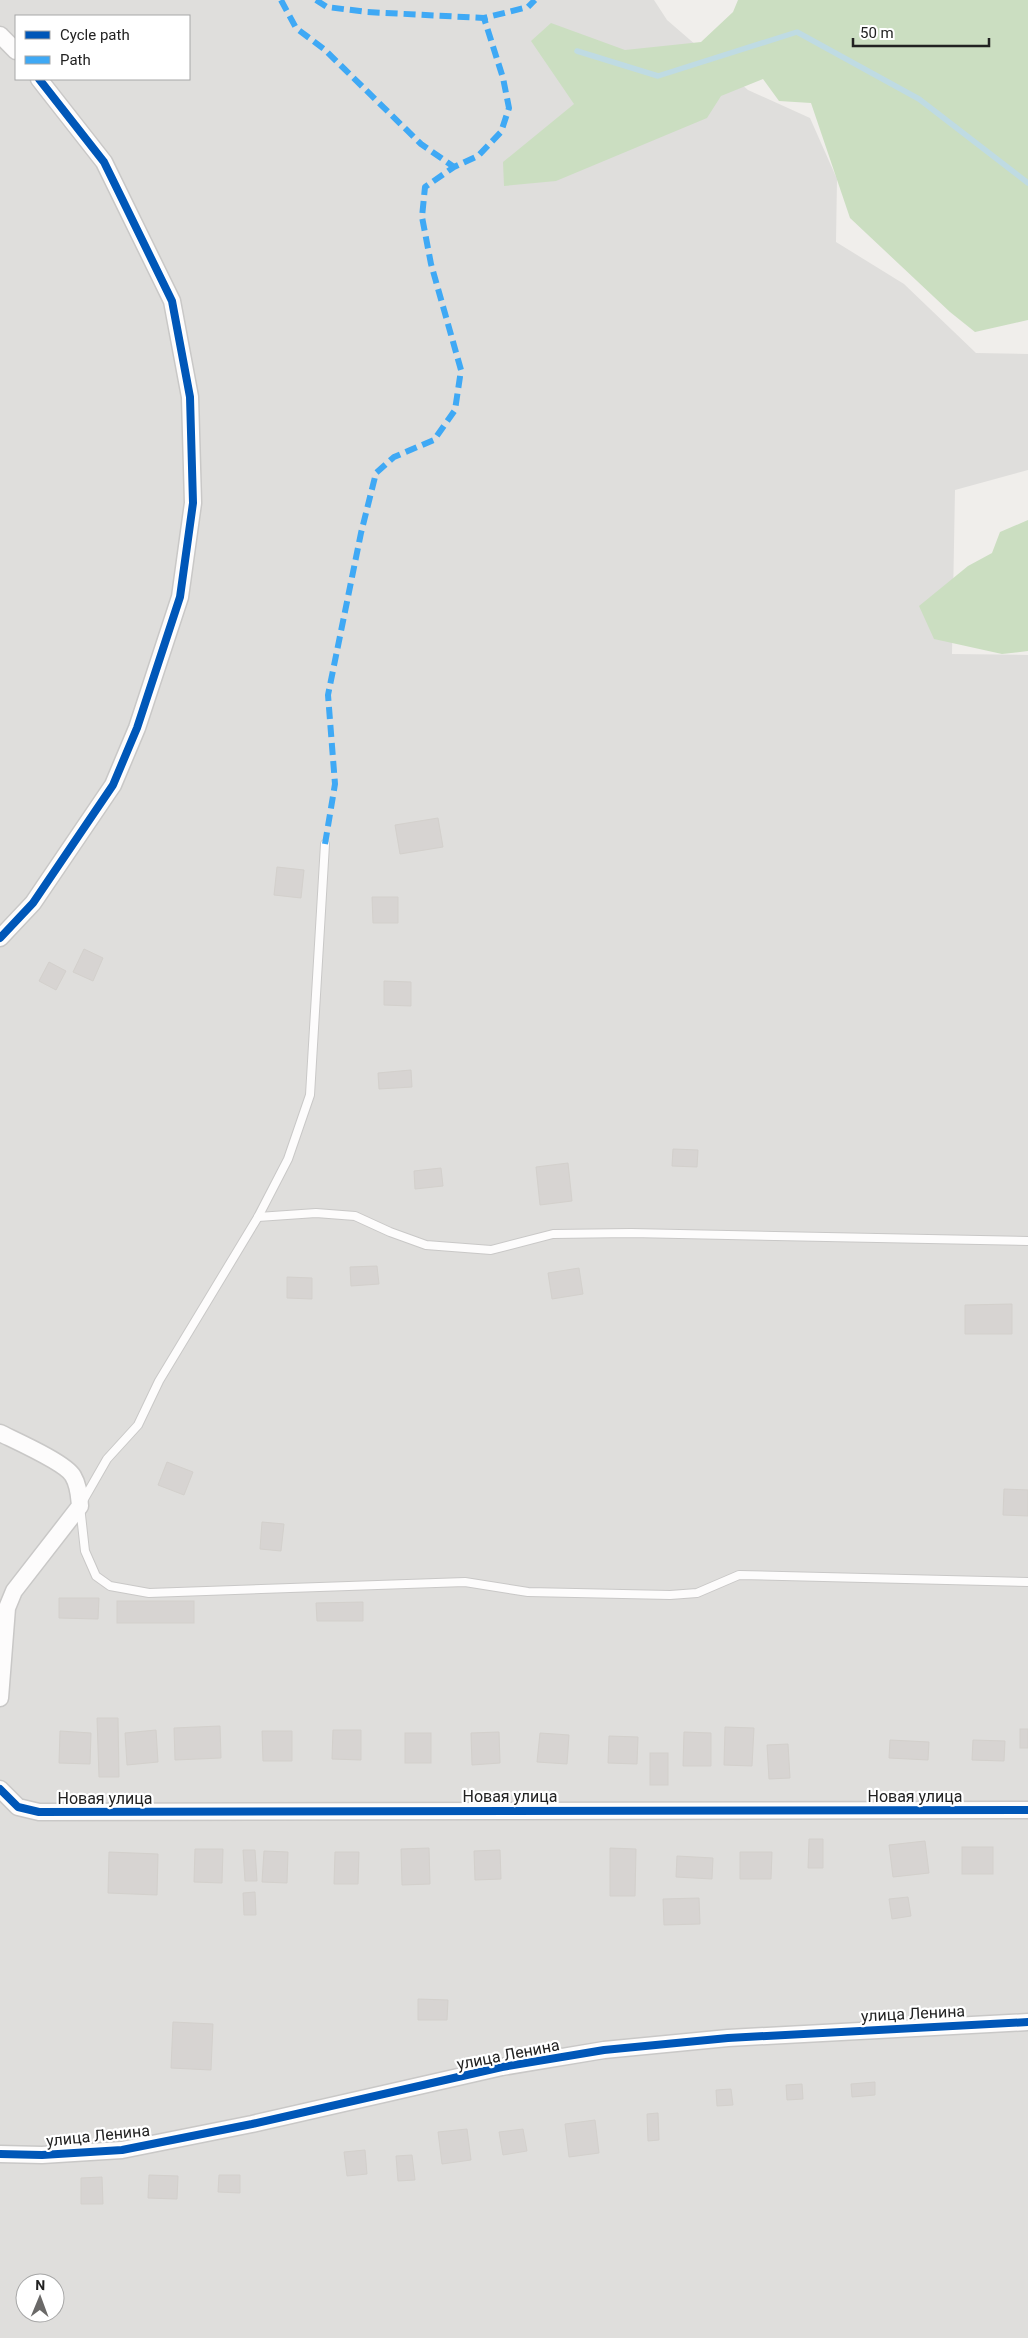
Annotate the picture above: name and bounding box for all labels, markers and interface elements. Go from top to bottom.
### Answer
legend [15,15,190,80]
scale bar [853,15,989,47]
text: 50 m [860,24,894,42]
text: Cycle path [60,26,130,44]
text: Path [60,51,91,69]
street label: Новая улица [462,1787,558,1806]
street label: Новая улица [867,1787,963,1806]
street label: Новая улица [57,1789,153,1808]
street label: улица Ленина [861,2001,965,2026]
street label: улица Ленина [455,2035,561,2074]
street label: улица Ленина [45,2121,151,2150]
north arrow [15,2273,65,2323]
text: N [35,2277,45,2293]

